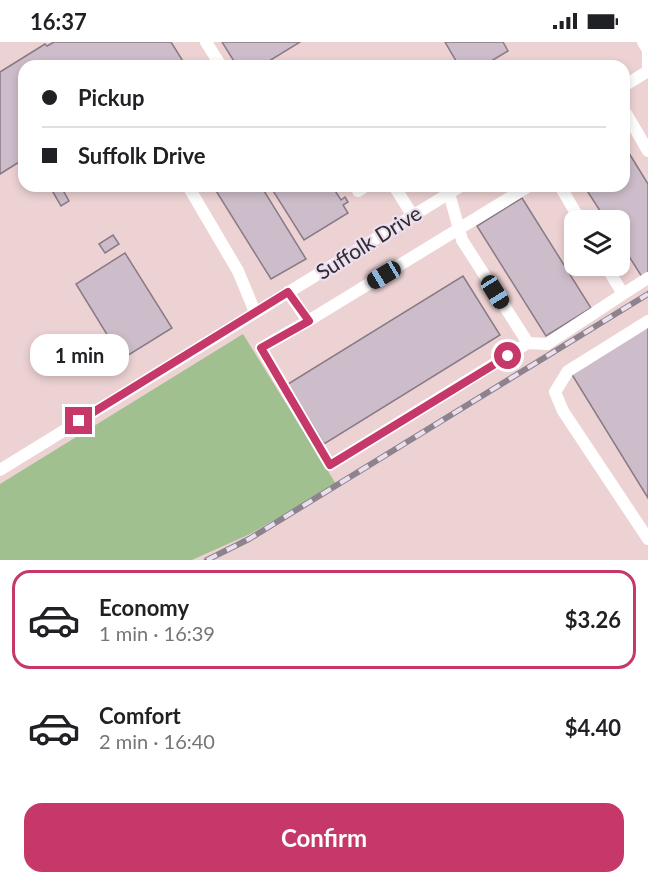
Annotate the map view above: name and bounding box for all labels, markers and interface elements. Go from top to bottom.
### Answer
text: 16:37 [30,8,87,35]
text: Pickup [78,84,144,111]
text: Suffolk Drive [78,142,206,169]
street label: Suffolk Drive [311,199,425,284]
map controls [564,210,630,276]
button: layers [564,210,630,276]
car [364,258,404,292]
car [478,272,512,312]
callout: 1 min [29,334,128,376]
route start [494,342,521,369]
text: 1 min [55,343,104,367]
route end [65,407,92,434]
icon: car [27,593,81,647]
text: Economy [99,594,189,621]
text: $3.26 [565,606,621,633]
text: 1 min · 16:39 [99,621,215,645]
icon: car [27,701,81,755]
text: Comfort [99,702,181,729]
text: $4.40 [565,714,621,741]
text: 2 min · 16:40 [99,729,215,753]
button: Confirm [24,803,624,872]

